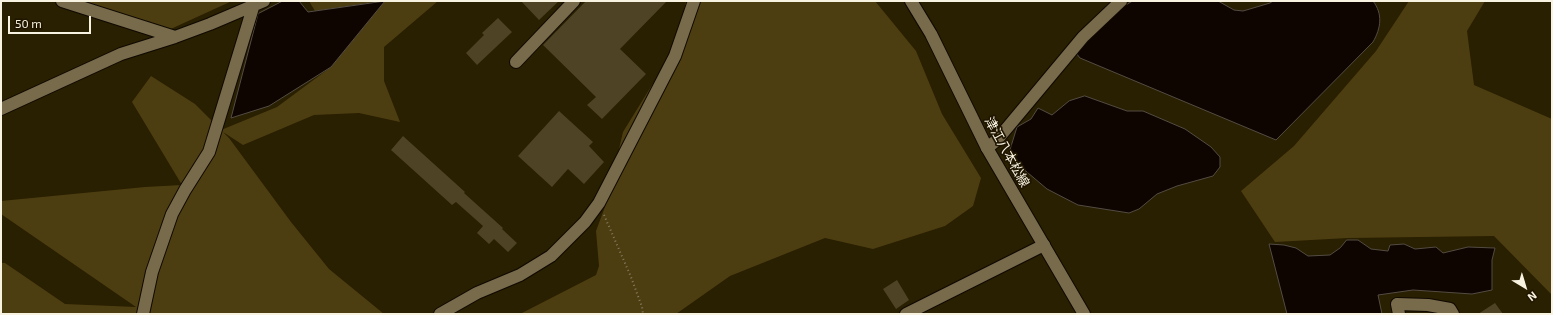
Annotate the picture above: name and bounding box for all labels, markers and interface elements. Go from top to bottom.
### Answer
scale bar [10,8,93,34]
text: 50 m [15,16,42,30]
street label: 津江八本松線 [981,114,1033,190]
north arrow [1505,267,1545,307]
text: N [1526,289,1540,304]

